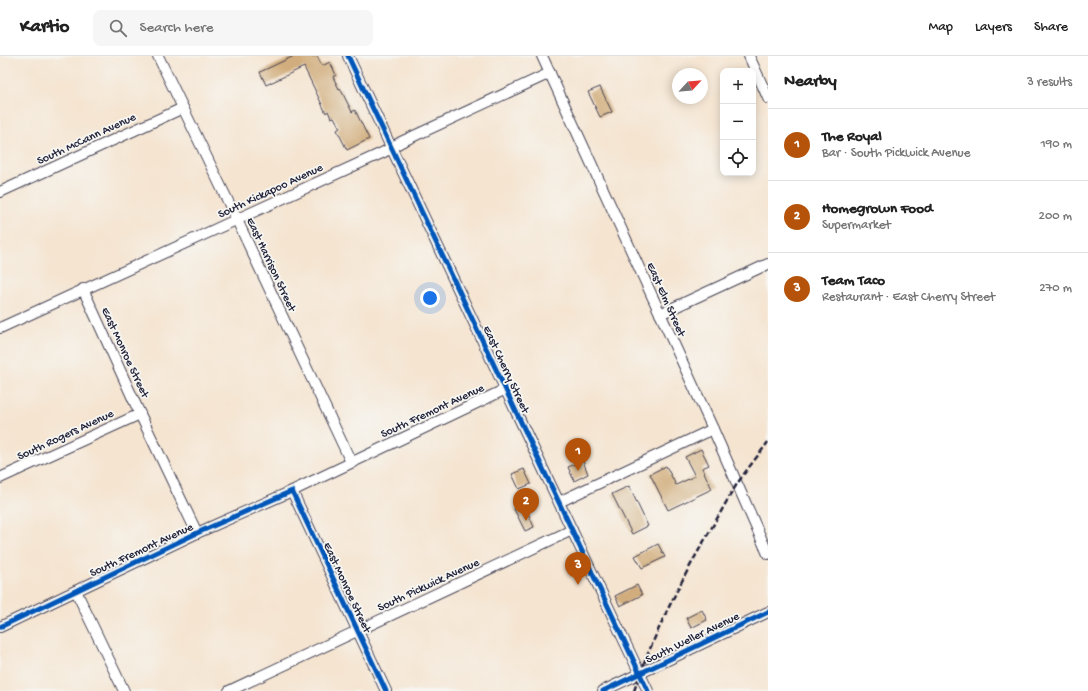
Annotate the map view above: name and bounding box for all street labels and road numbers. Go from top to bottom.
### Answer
street label: South McCann Avenue [35,110,139,169]
street label: South Kickapoo Avenue [216,161,326,222]
street label: East Harrison Street [242,216,299,315]
street label: East Elm Street [643,261,688,340]
street label: East Monroe Street [97,305,152,401]
street label: East Cherry Street [479,324,532,417]
street label: South Fremont Avenue [379,381,488,442]
street label: South Rogers Avenue [15,407,117,464]
street label: South Fremont Avenue [88,520,197,581]
street label: East Monroe Street [319,540,374,636]
street label: South Pickwick Avenue [376,556,483,616]
street label: South Weller Avenue [644,610,743,668]

